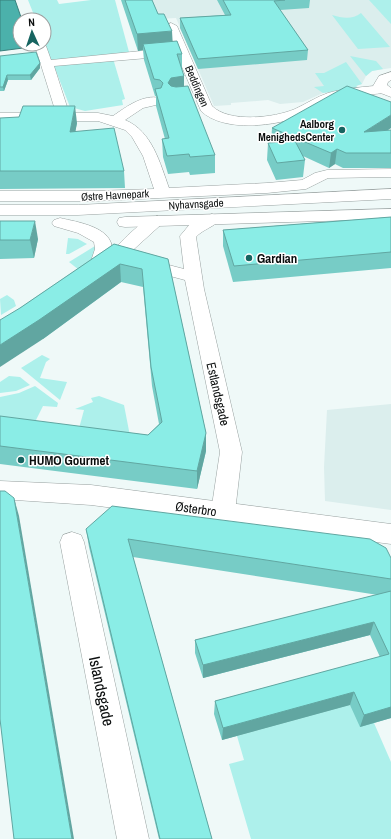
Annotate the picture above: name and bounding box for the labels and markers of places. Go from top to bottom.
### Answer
place label: Aalborg MenighedsCenter [258,117,334,144]
marker: Aalborg MenighedsCenter [337,125,347,135]
place label: Gardian [257,250,297,267]
marker: Gardian [244,253,254,263]
place label: HUMO Gourmet [29,452,109,469]
marker: HUMO Gourmet [16,455,26,465]

